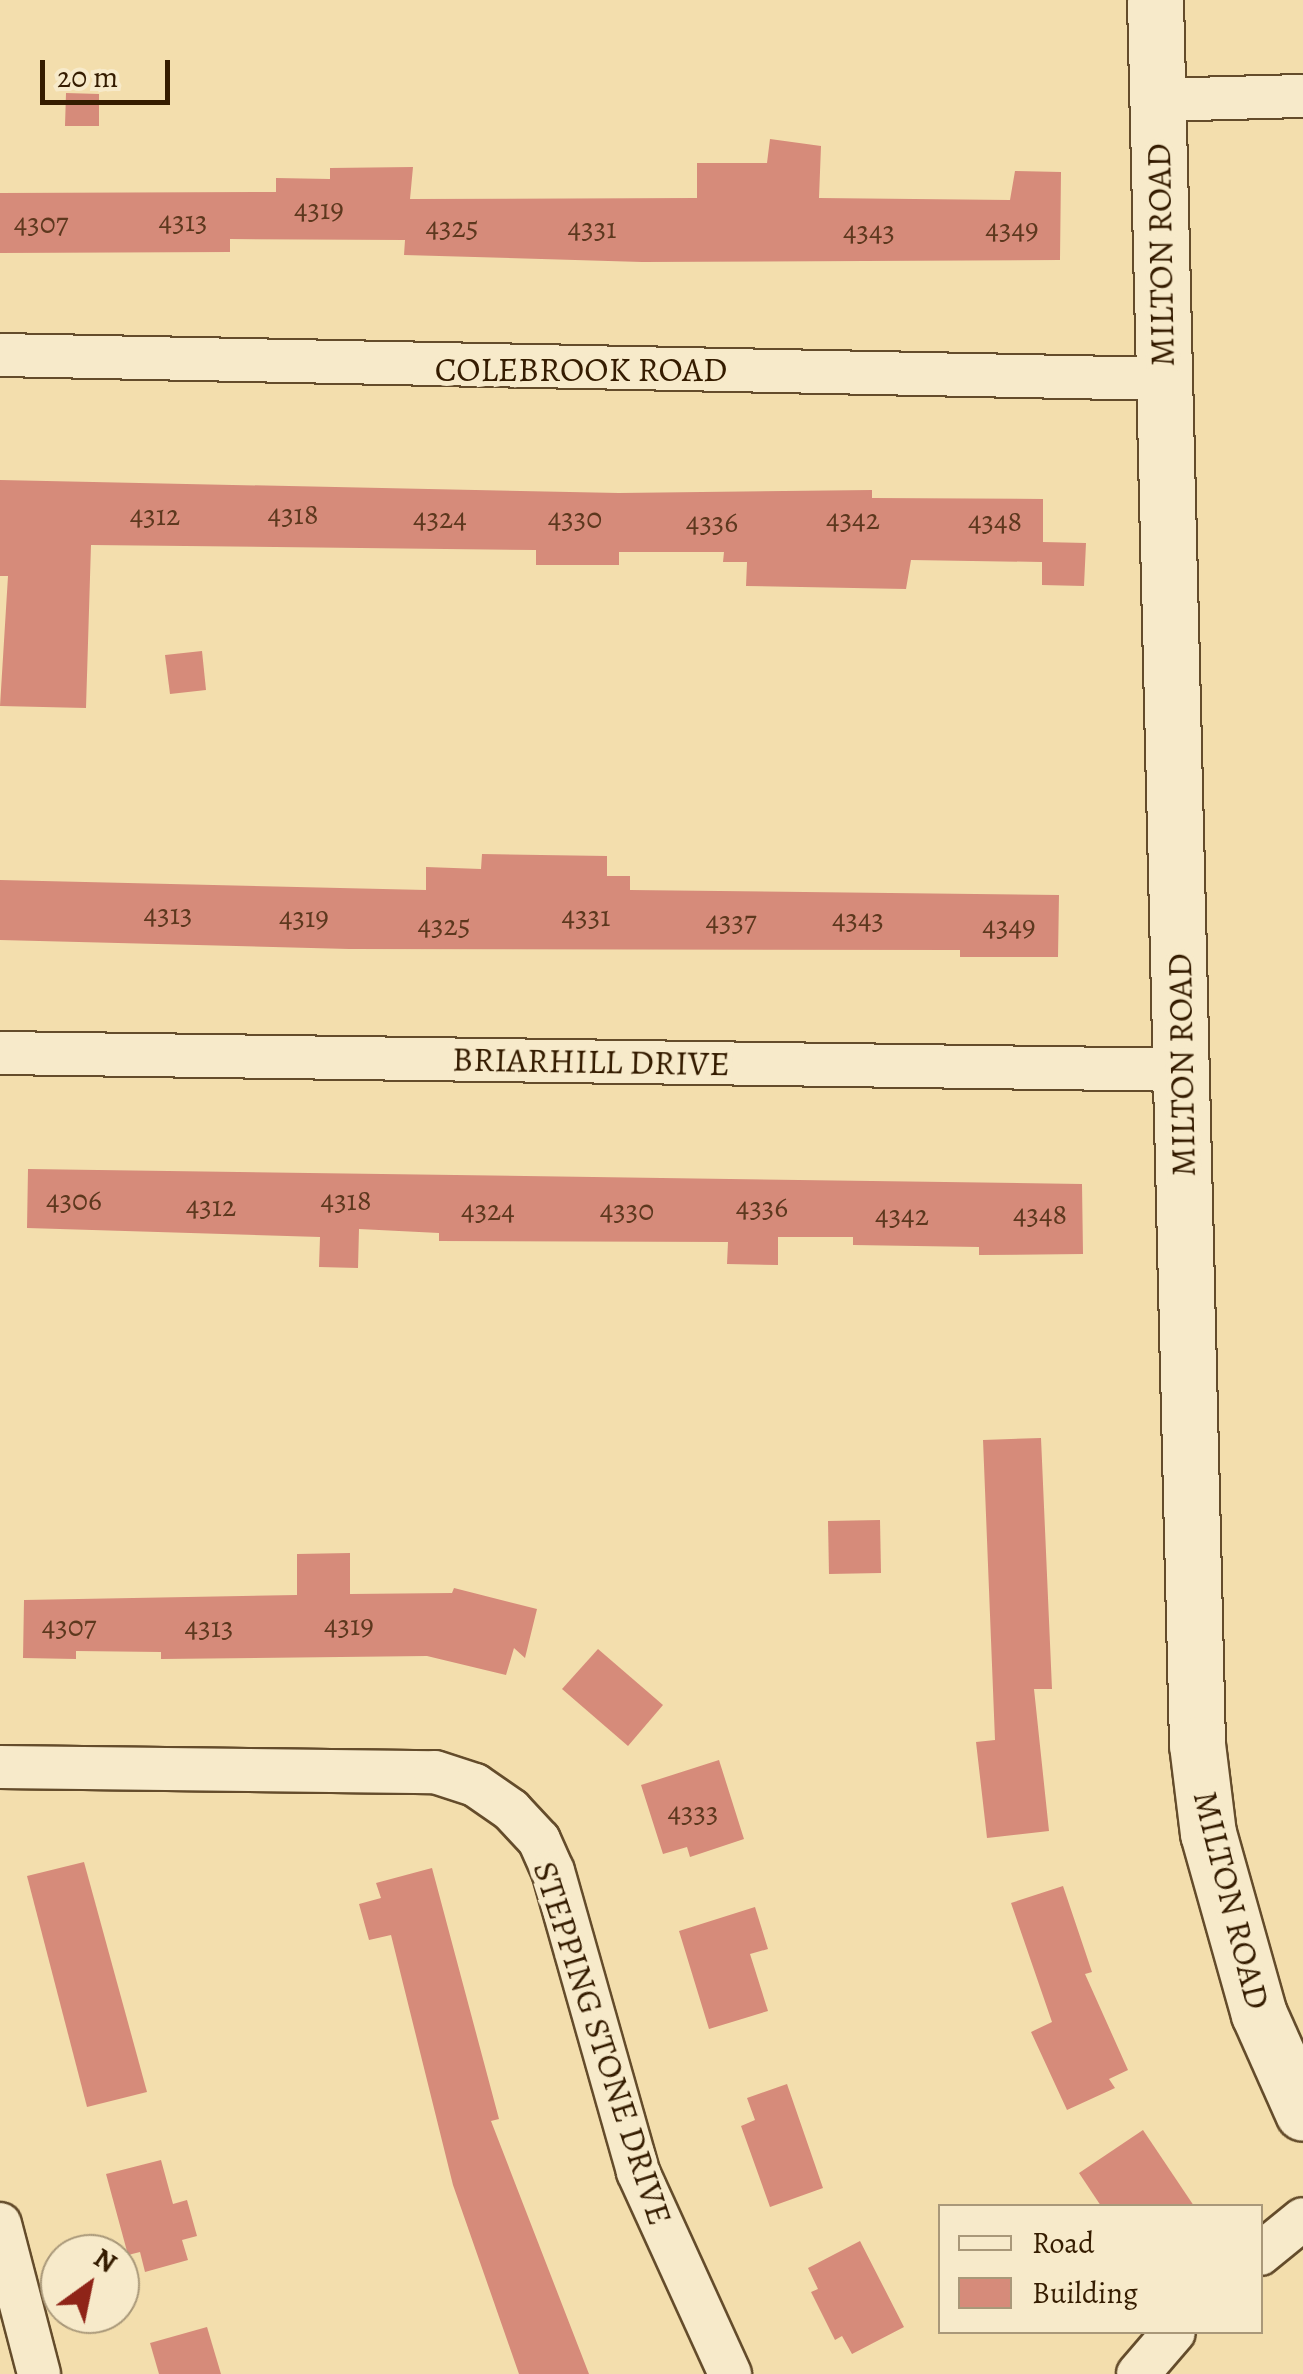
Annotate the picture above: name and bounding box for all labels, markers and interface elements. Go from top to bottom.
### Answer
scale bar [45,40,175,102]
text: 20 m [57,57,118,97]
street label: MILTON ROAD [1137,143,1183,367]
house number: 4319 [294,191,344,227]
house number: 4313 [159,203,207,239]
house number: 4307 [14,205,68,241]
house number: 4325 [425,209,479,245]
house number: 4331 [568,210,616,246]
house number: 4349 [985,211,1039,247]
house number: 4343 [843,213,895,249]
street label: COLEBROOK ROAD [435,348,727,390]
house number: 4318 [268,496,318,532]
house number: 4312 [130,497,180,533]
house number: 4324 [413,500,467,536]
house number: 4330 [548,500,602,536]
house number: 4342 [826,501,880,537]
house number: 4348 [968,503,1022,539]
house number: 4336 [686,504,738,540]
house number: 4313 [144,896,192,932]
house number: 4331 [562,898,610,934]
house number: 4319 [279,899,329,935]
house number: 4343 [832,901,884,937]
house number: 4337 [705,903,757,939]
house number: 4325 [417,907,471,943]
house number: 4349 [982,908,1036,944]
street label: MILTON ROAD [1158,953,1204,1177]
street label: BRIARHILL DRIVE [452,1038,730,1084]
house number: 4306 [46,1182,102,1218]
house number: 4318 [321,1182,371,1218]
house number: 4312 [186,1188,236,1224]
house number: 4336 [736,1189,788,1225]
house number: 4324 [461,1192,515,1228]
house number: 4330 [600,1192,654,1228]
house number: 4348 [1013,1196,1067,1232]
house number: 4342 [875,1197,929,1233]
house number: 4319 [324,1607,374,1643]
house number: 4307 [42,1608,96,1644]
house number: 4313 [185,1609,233,1645]
street label: MILTON ROAD [1185,1786,1279,2014]
house number: 4333 [667,1794,719,1830]
street label: STEPPING STONE DRIVE [524,1856,682,2230]
legend [938,2204,1263,2334]
text: Road [1032,2223,1094,2263]
north arrow [40,2234,140,2334]
text: N [86,2239,124,2282]
text: Building [1032,2273,1138,2313]

